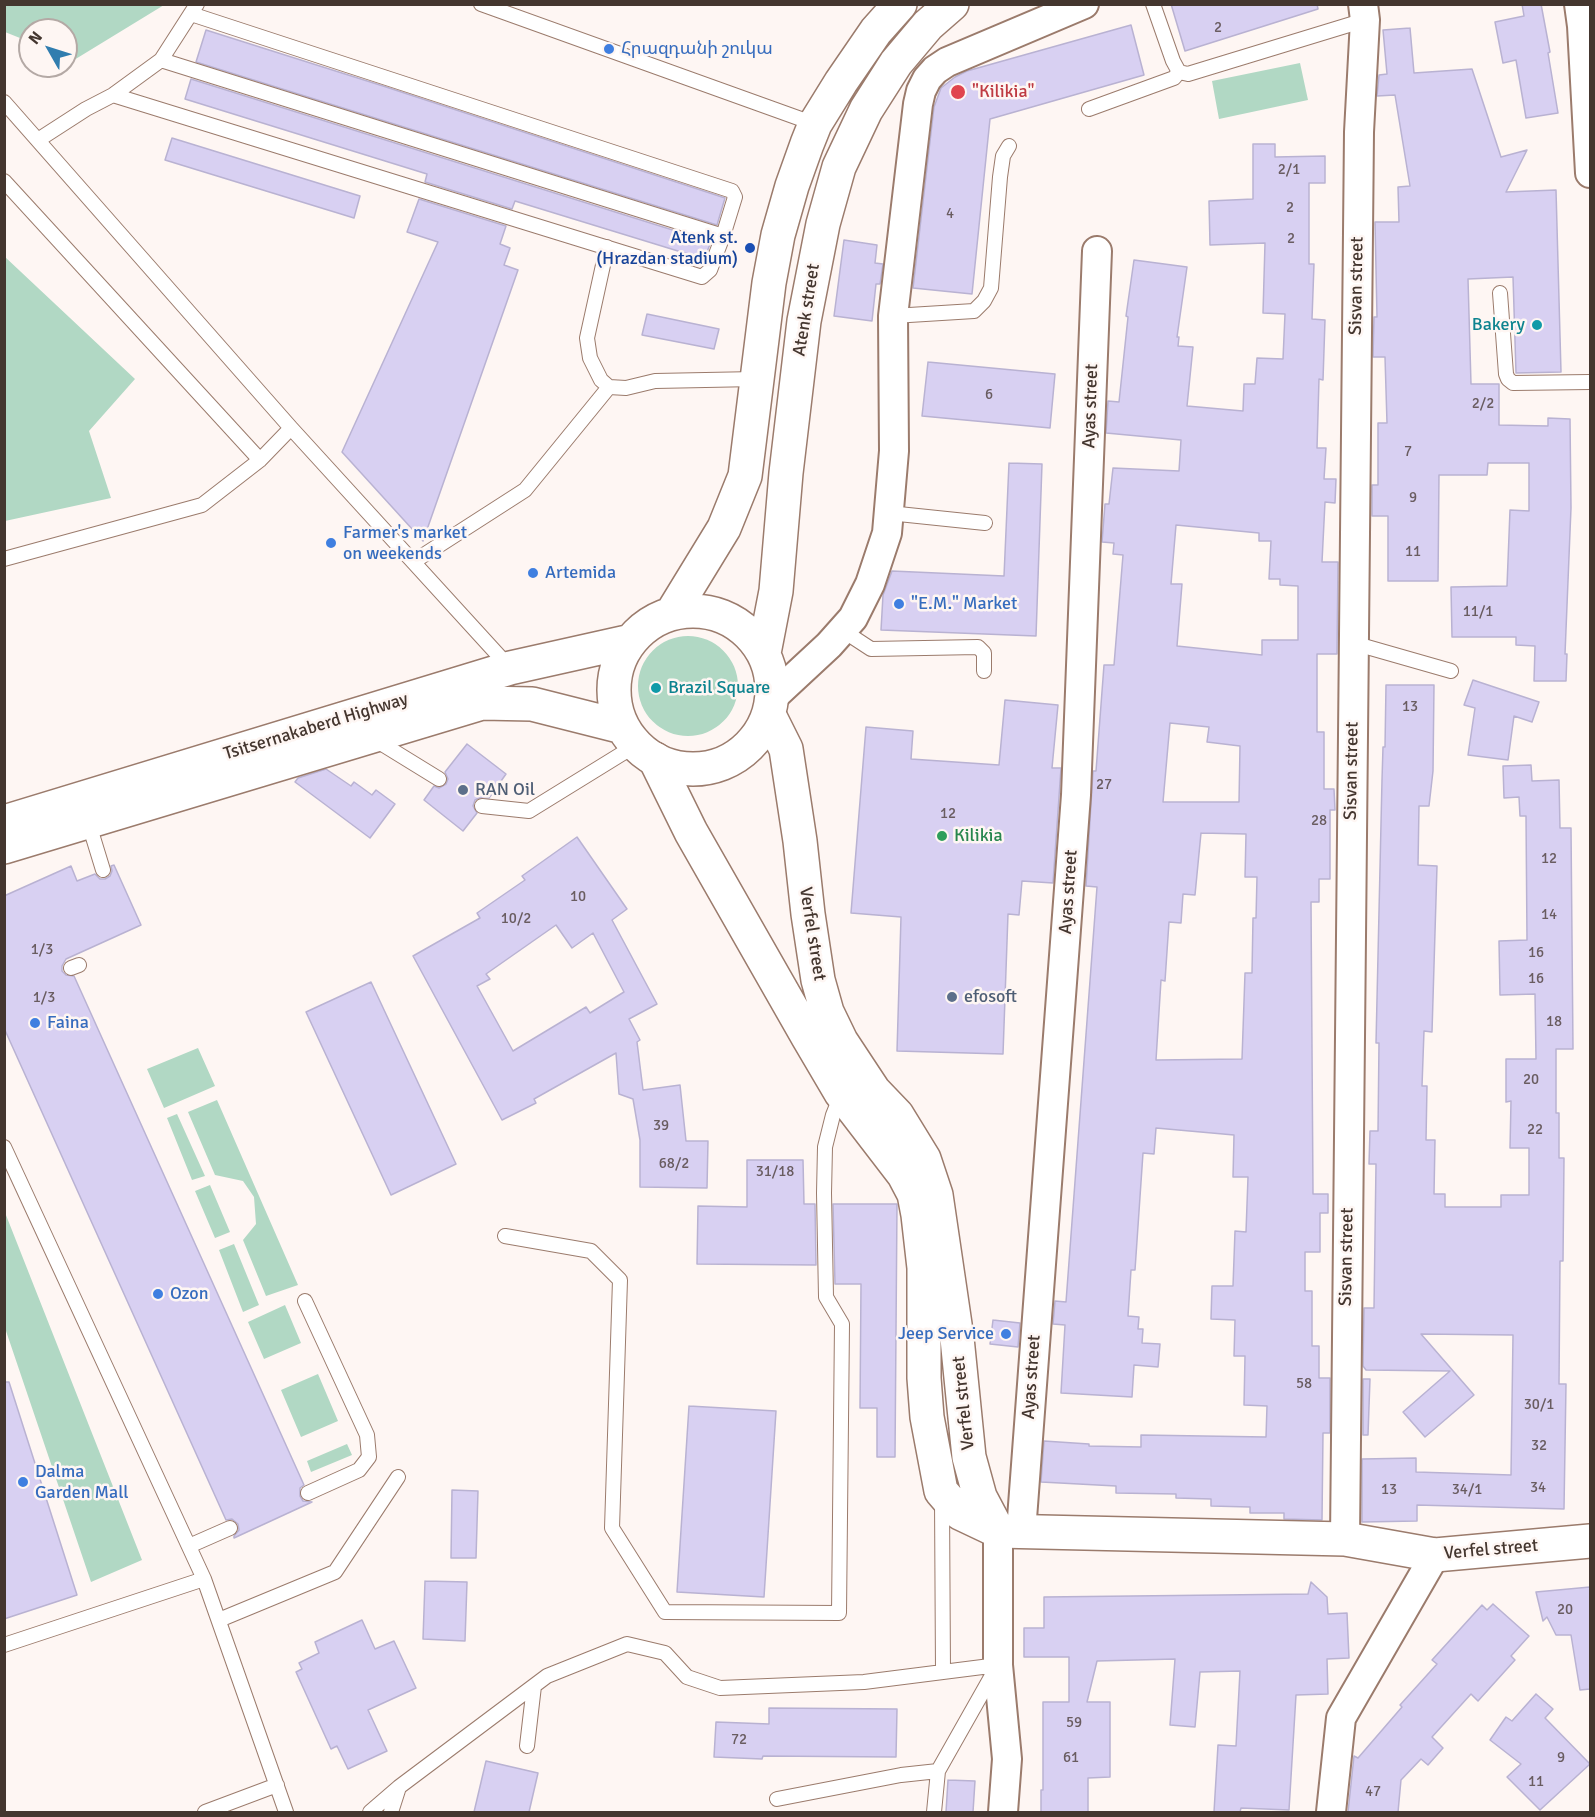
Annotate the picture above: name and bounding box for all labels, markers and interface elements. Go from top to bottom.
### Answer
north arrow [18,18,78,78]
house number: 2 [1214,19,1222,37]
text: N [24,27,47,49]
place label: Հրազդանի շուկա [621,38,773,60]
marker: Հրազդանի շուկա [602,42,616,56]
place label: "Kilikia" [972,81,1034,103]
marker: "Kilikia" [949,83,967,101]
house number: 2/1 [1278,161,1300,179]
house number: 2 [1286,199,1294,217]
house number: 4 [946,205,954,223]
place label: Atenk st. (Hrazdan stadium) [596,227,738,270]
house number: 2 [1287,230,1295,248]
street label: Sisvan street [1345,237,1369,335]
marker: Atenk st. (Hrazdan stadium) [743,241,757,255]
street label: Atenk street [789,262,825,358]
place label: Bakery [1472,314,1525,336]
marker: Bakery [1530,318,1544,332]
street label: Ayas street [1079,363,1103,449]
house number: 6 [985,386,993,404]
house number: 2/2 [1472,395,1494,413]
house number: 7 [1404,443,1412,461]
house number: 9 [1409,489,1417,507]
place label: Farmer's market on weekends [343,522,467,564]
marker: Farmer's market on weekends [324,536,338,550]
house number: 11 [1405,543,1421,561]
place label: Artemida [545,562,616,584]
marker: Artemida [526,566,540,580]
place label: "E.M." Market [911,593,1017,615]
marker: "E.M." Market [892,597,906,611]
house number: 11/1 [1463,603,1493,621]
place label: Brazil Square [668,677,770,699]
marker: Brazil Square [649,681,663,695]
street label: Tsitsernakaberd Highway [221,689,411,765]
house number: 13 [1402,698,1418,716]
street label: Sisvan street [1340,722,1364,820]
house number: 27 [1096,776,1112,794]
place label: RAN Oil [475,779,535,801]
marker: RAN Oil [456,783,470,797]
house number: 12 [940,805,956,823]
house number: 28 [1311,812,1327,830]
place label: Kilikia [954,825,1003,847]
marker: Kilikia [935,829,949,843]
street label: Ayas street [1055,849,1083,935]
house number: 12 [1541,850,1557,868]
street label: Verfel street [794,886,830,982]
house number: 10 [570,888,586,906]
house number: 14 [1541,906,1557,924]
house number: 10/2 [501,910,531,928]
house number: 1/3 [31,941,53,959]
house number: 16 [1528,944,1544,962]
house number: 16 [1528,970,1544,988]
place label: efosoft [964,986,1017,1008]
house number: 1/3 [33,989,55,1007]
marker: efosoft [945,990,959,1004]
place label: Faina [47,1012,89,1034]
house number: 18 [1546,1013,1562,1031]
marker: Faina [28,1016,42,1030]
house number: 20 [1523,1071,1539,1089]
house number: 39 [653,1117,669,1135]
house number: 22 [1527,1121,1543,1139]
house number: 68/2 [659,1155,689,1173]
house number: 31/18 [756,1163,794,1181]
street label: Sisvan street [1335,1208,1359,1306]
place label: Ozon [170,1283,209,1305]
marker: Ozon [151,1287,165,1301]
place label: Jeep Service [898,1323,994,1345]
marker: Jeep Service [999,1327,1013,1341]
street label: Ayas street [1018,1334,1046,1420]
street label: Verfel street [948,1355,980,1451]
house number: 58 [1296,1375,1312,1393]
house number: 30/1 [1524,1396,1554,1414]
house number: 32 [1531,1437,1547,1455]
place label: Dalma Garden Mall [35,1461,129,1504]
marker: Dalma Garden Mall [16,1475,30,1489]
house number: 34 [1530,1479,1546,1497]
house number: 13 [1381,1481,1397,1499]
house number: 34/1 [1452,1481,1482,1499]
street label: Verfel street [1443,1535,1539,1565]
house number: 20 [1557,1601,1573,1619]
house number: 59 [1066,1714,1082,1732]
house number: 72 [731,1731,747,1749]
house number: 61 [1063,1749,1079,1767]
house number: 9 [1557,1749,1565,1767]
house number: 11 [1528,1773,1544,1791]
house number: 47 [1365,1783,1381,1801]

